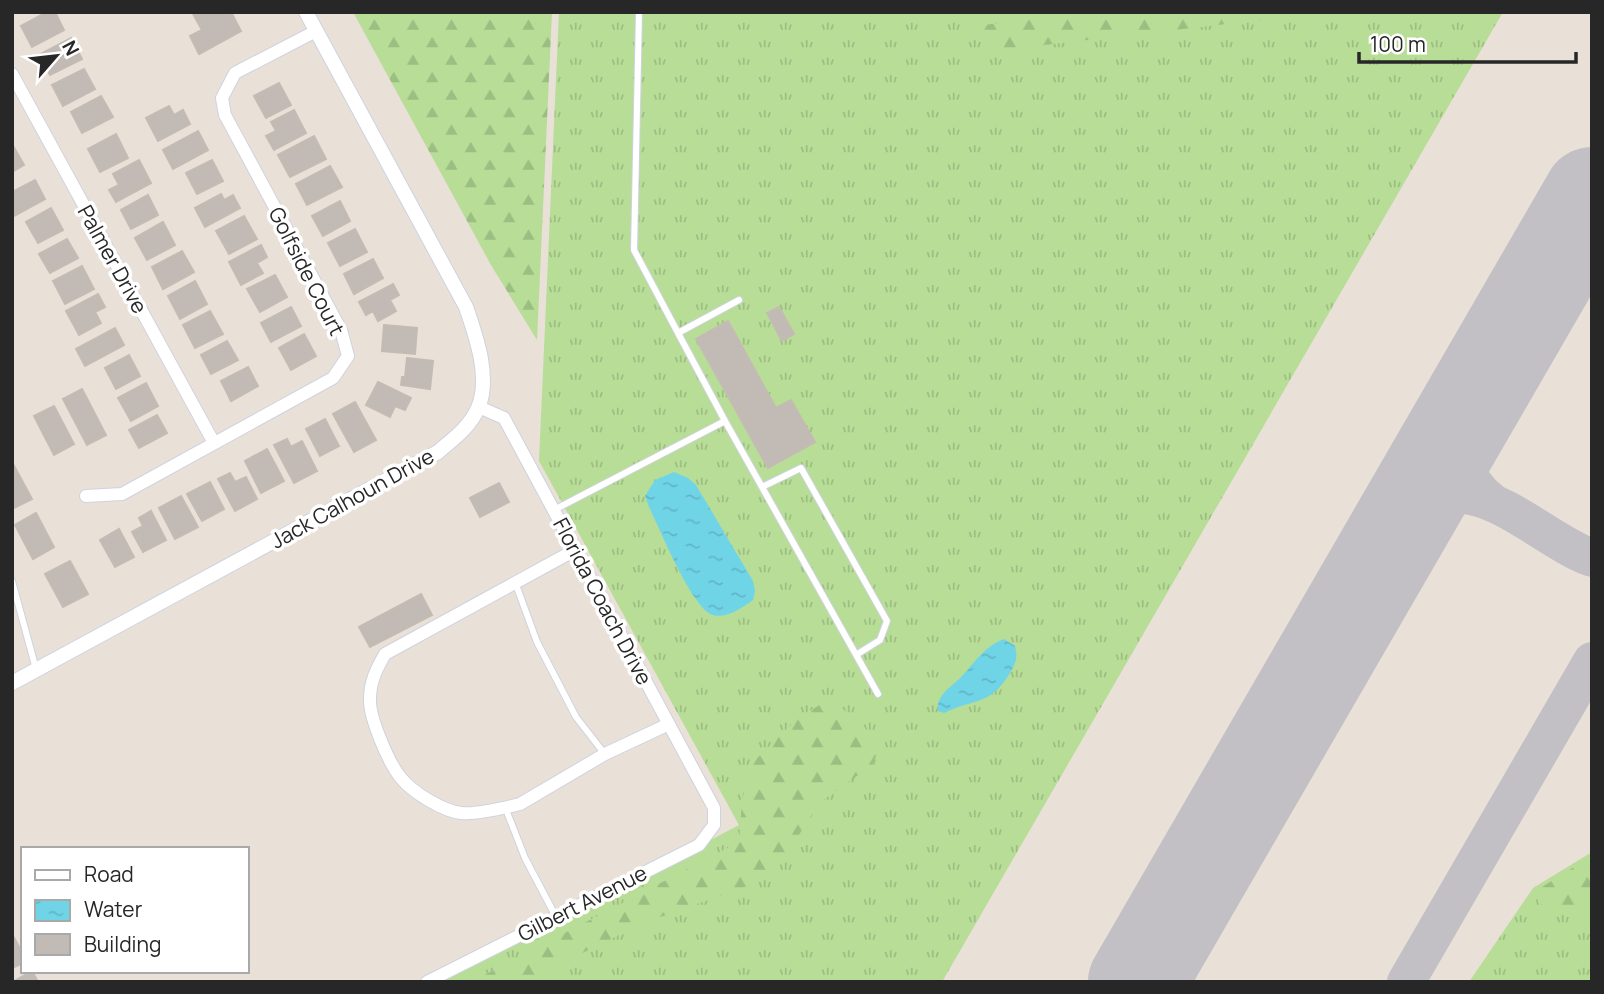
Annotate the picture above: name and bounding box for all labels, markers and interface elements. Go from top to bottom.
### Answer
north arrow [21,21,91,91]
scale bar [1359,21,1576,65]
text: 100 m [1370,30,1426,58]
text: N [56,36,86,60]
street label: Palmer Drive [72,200,154,318]
street label: Golfside Court [263,202,351,340]
street label: Jack Calhoun Drive [265,442,439,554]
street label: Florida Coach Drive [547,513,659,689]
legend [21,847,248,973]
street label: Gilbert Avenue [513,858,651,948]
text: Road [84,860,134,888]
text: Water [84,895,143,923]
text: Building [84,930,161,958]

